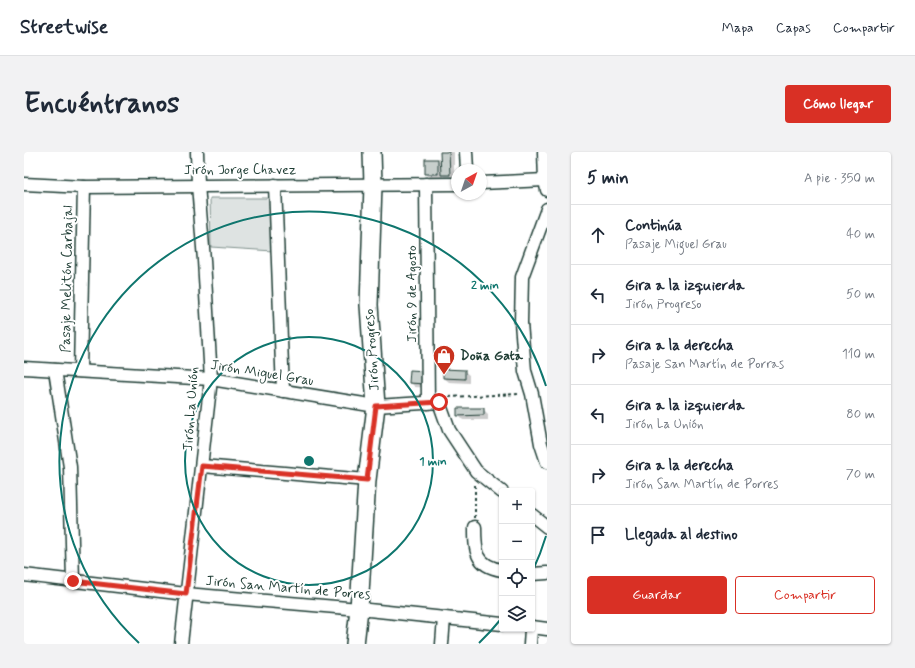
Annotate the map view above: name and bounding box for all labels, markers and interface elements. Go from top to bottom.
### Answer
text: Streetwise [20,15,108,40]
text: Mapa [722,19,754,37]
text: Capas [776,19,811,37]
text: Compartir [833,19,895,37]
button: Cómo llegar [785,85,891,123]
text: Encuéntranos [24,86,180,123]
street label: Jirón Jorge Chavez [184,161,297,179]
north arrow [451,164,487,200]
text: 5 min [587,167,629,189]
text: A pie · 350 m [804,170,875,187]
street label: Pasaje Melitón Carbajal [57,205,77,353]
text: Continúa [625,216,682,236]
icon: ahead [587,224,609,246]
text: 40 m [846,226,875,243]
text: Pasaje Miguel Grau [625,236,727,253]
street label: Jirón 9 de Agosto [403,245,421,343]
text: Gira a la izquierda [625,276,744,296]
text: 2 min [471,278,499,294]
icon: left [587,284,609,306]
text: 50 m [846,286,875,303]
text: Jirón Progreso [625,296,702,313]
street label: Jirón Progreso [360,308,384,392]
text: Gira a la derecha [625,336,734,356]
shop icon: Doña Gata [431,343,457,376]
icon: right [587,344,609,366]
text: 110 m [842,346,875,363]
place label: Doña Gata [460,347,523,365]
street label: Jirón Miguel Grau [209,356,315,391]
text: Pasaje San Martín de Porras [625,356,784,373]
street label: Jirón La Unión [179,366,203,452]
route start [430,393,448,411]
text: Gira a la izquierda [625,396,744,416]
icon: left [587,404,609,426]
text: 80 m [846,406,875,423]
text: Jirón La Unión [625,416,704,433]
centre of rings [302,454,316,468]
text: 1 min [419,454,447,470]
text: Gira a la derecha [625,456,734,476]
icon: right [587,464,609,486]
text: 70 m [846,466,875,483]
text: Jirón San Martín de Porres [625,476,778,493]
map controls [499,488,535,632]
button: + [499,488,535,524]
button: − [499,524,535,560]
icon: arrive [587,524,609,546]
text: Llegada al destino [625,525,738,545]
button: locate [499,560,535,596]
route end [64,572,82,590]
street label: Jirón San Martín de Porres [205,572,372,604]
button: Guardar [587,576,727,614]
button: Compartir [735,576,875,614]
button: layers [499,596,535,632]

